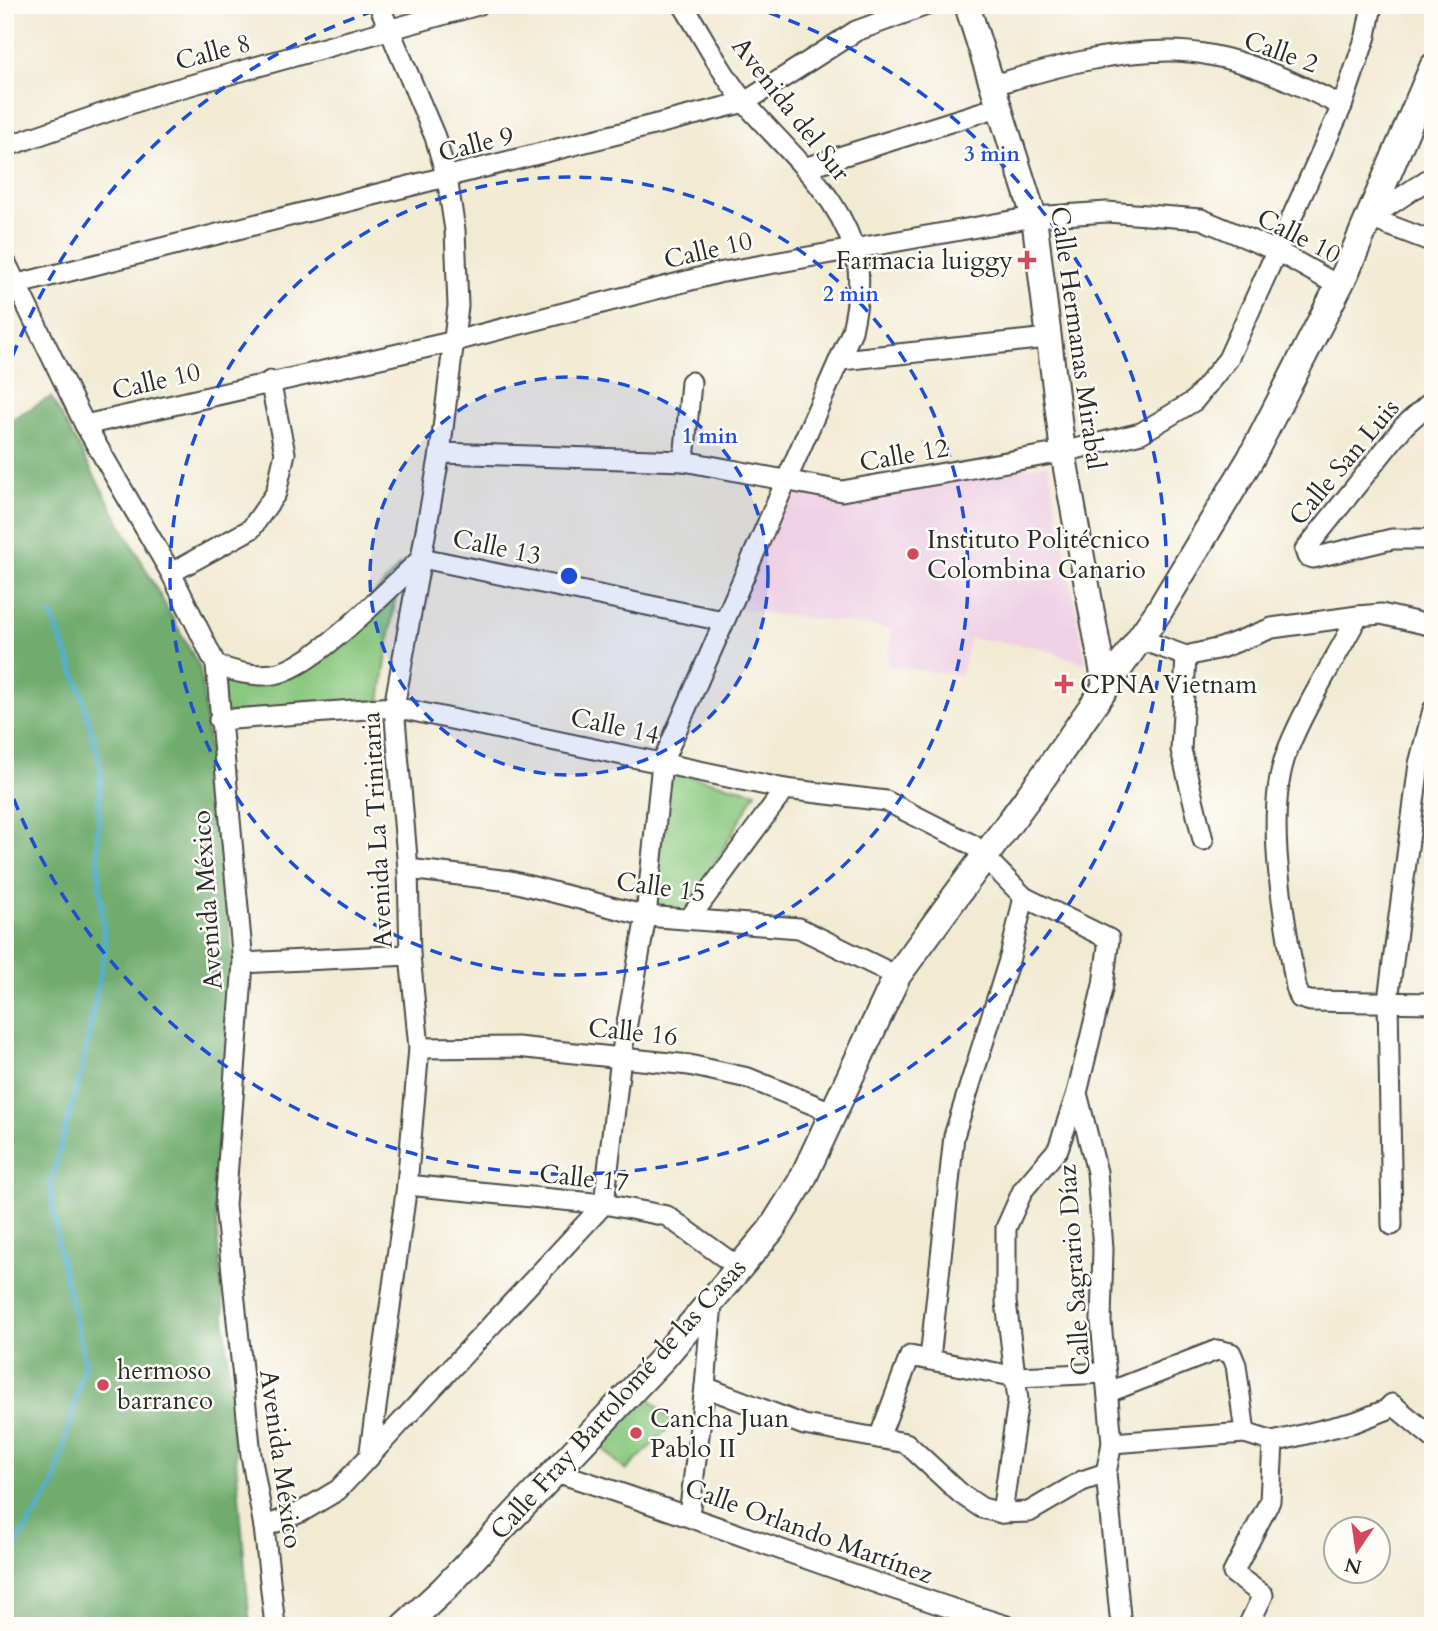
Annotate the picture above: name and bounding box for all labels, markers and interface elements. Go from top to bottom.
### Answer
street label: Calle 2 [1239,22,1323,82]
street label: Calle 8 [172,25,254,79]
street label: Avenida del Sur [724,30,859,189]
street label: Calle 9 [435,118,517,170]
text: 3 min [964,140,1020,169]
street label: Calle 10 [1251,200,1347,272]
street label: Calle Hermanas Mirabal [1042,204,1114,472]
street label: Calle 10 [660,223,756,277]
place label: Farmacia luiggy [836,243,1013,278]
marker: Farmacia luiggy [1019,252,1035,268]
text: 2 min [823,280,879,309]
street label: Calle 10 [108,354,204,408]
street label: Calle San Luis [1281,391,1407,533]
text: 1 min [682,422,738,451]
street label: Calle 12 [857,430,951,480]
street label: Calle 13 [449,521,545,573]
place label: Instituto Politécnico Colombina Canario [927,522,1150,587]
marker: Instituto Politécnico Colombina Canario [905,546,921,562]
centre of rings [557,564,581,588]
place label: CPNA Vietnam [1080,667,1257,702]
marker: CPNA Vietnam [1054,674,1074,694]
street label: Calle 14 [567,700,663,752]
street label: Avenida La Trinitaria [353,711,401,949]
street label: Avenida México [183,809,231,991]
street label: Calle 15 [614,863,708,911]
street label: Calle 16 [587,1010,679,1054]
street label: Calle 17 [538,1156,630,1200]
street label: Calle Sagrario Díaz [1049,1163,1099,1377]
street label: Calle Fray Bartolomé de las Casas [482,1251,754,1547]
place label: hermoso barranco [117,1353,213,1418]
street label: Avenida México [251,1367,311,1551]
marker: hermoso barranco [95,1377,111,1393]
place label: Cancha Juan Pablo II [650,1401,790,1466]
marker: Cancha Juan Pablo II [628,1425,644,1441]
street label: Calle Orlando Martínez [680,1470,938,1592]
north arrow [1322,1516,1392,1586]
text: N [1342,1551,1364,1580]

